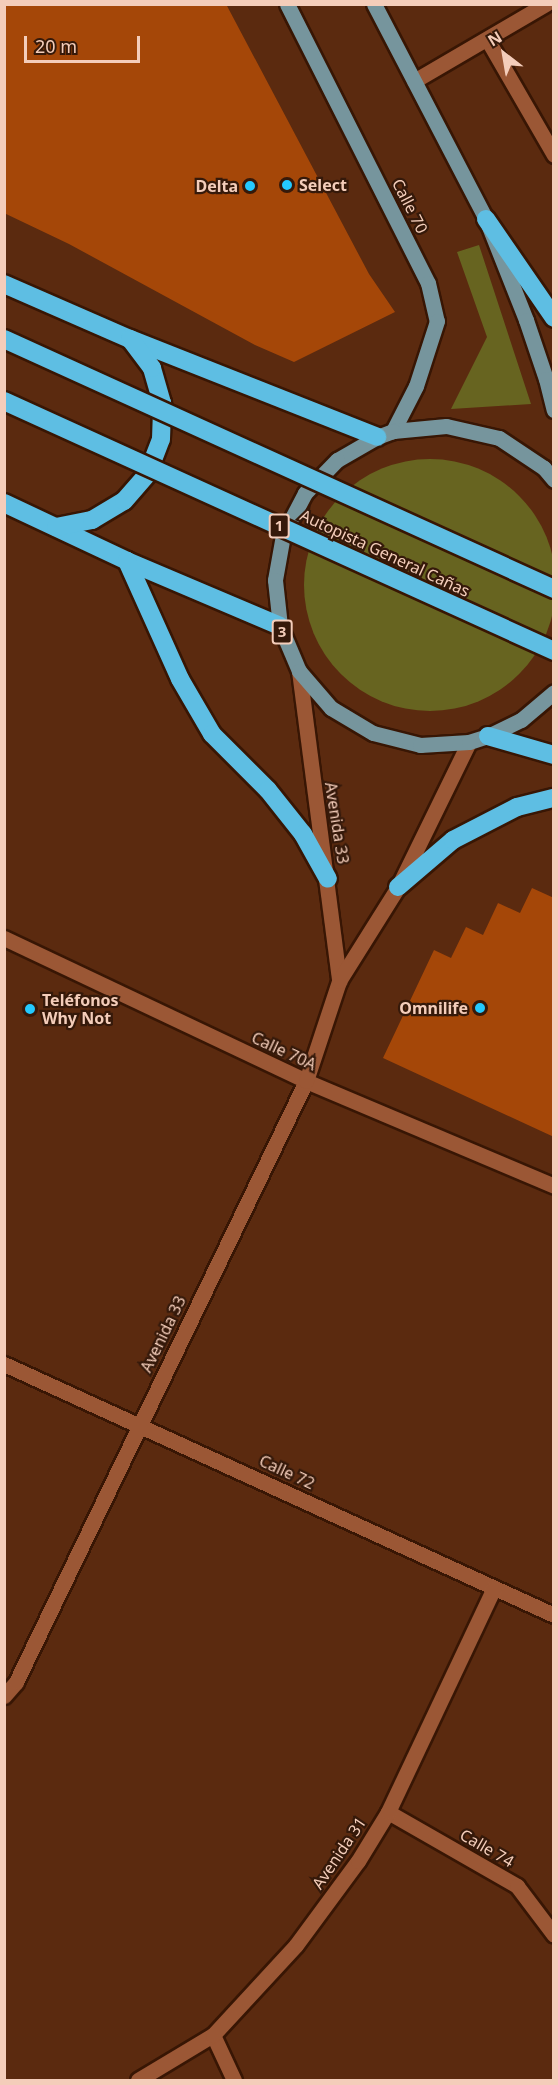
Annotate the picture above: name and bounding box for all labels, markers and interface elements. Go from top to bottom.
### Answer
scale bar [27,24,142,62]
north arrow [474,24,534,84]
text: N [483,26,506,51]
text: 20 m [35,34,77,58]
place label: Select [299,175,347,195]
street label: Calle 70 [388,175,432,237]
place label: Delta [195,176,238,196]
marker: Select [280,178,294,192]
marker: Delta [243,179,257,193]
street label: Autopista General Cañas [297,505,473,601]
road number: 1 [268,514,290,538]
road number: 3 [272,620,292,644]
street label: Avenida 33 [321,781,353,865]
place label: Teléfonos Why Not [42,990,119,1028]
place label: Omnilife [399,998,468,1018]
marker: Omnilife [473,1001,487,1015]
marker: Teléfonos Why Not [23,1002,37,1016]
street label: Calle 70A [249,1028,319,1074]
street label: Avenida 33 [136,1293,190,1375]
street label: Calle 72 [256,1451,318,1493]
street label: Avenida 31 [308,1813,370,1893]
street label: Calle 74 [457,1825,517,1871]

